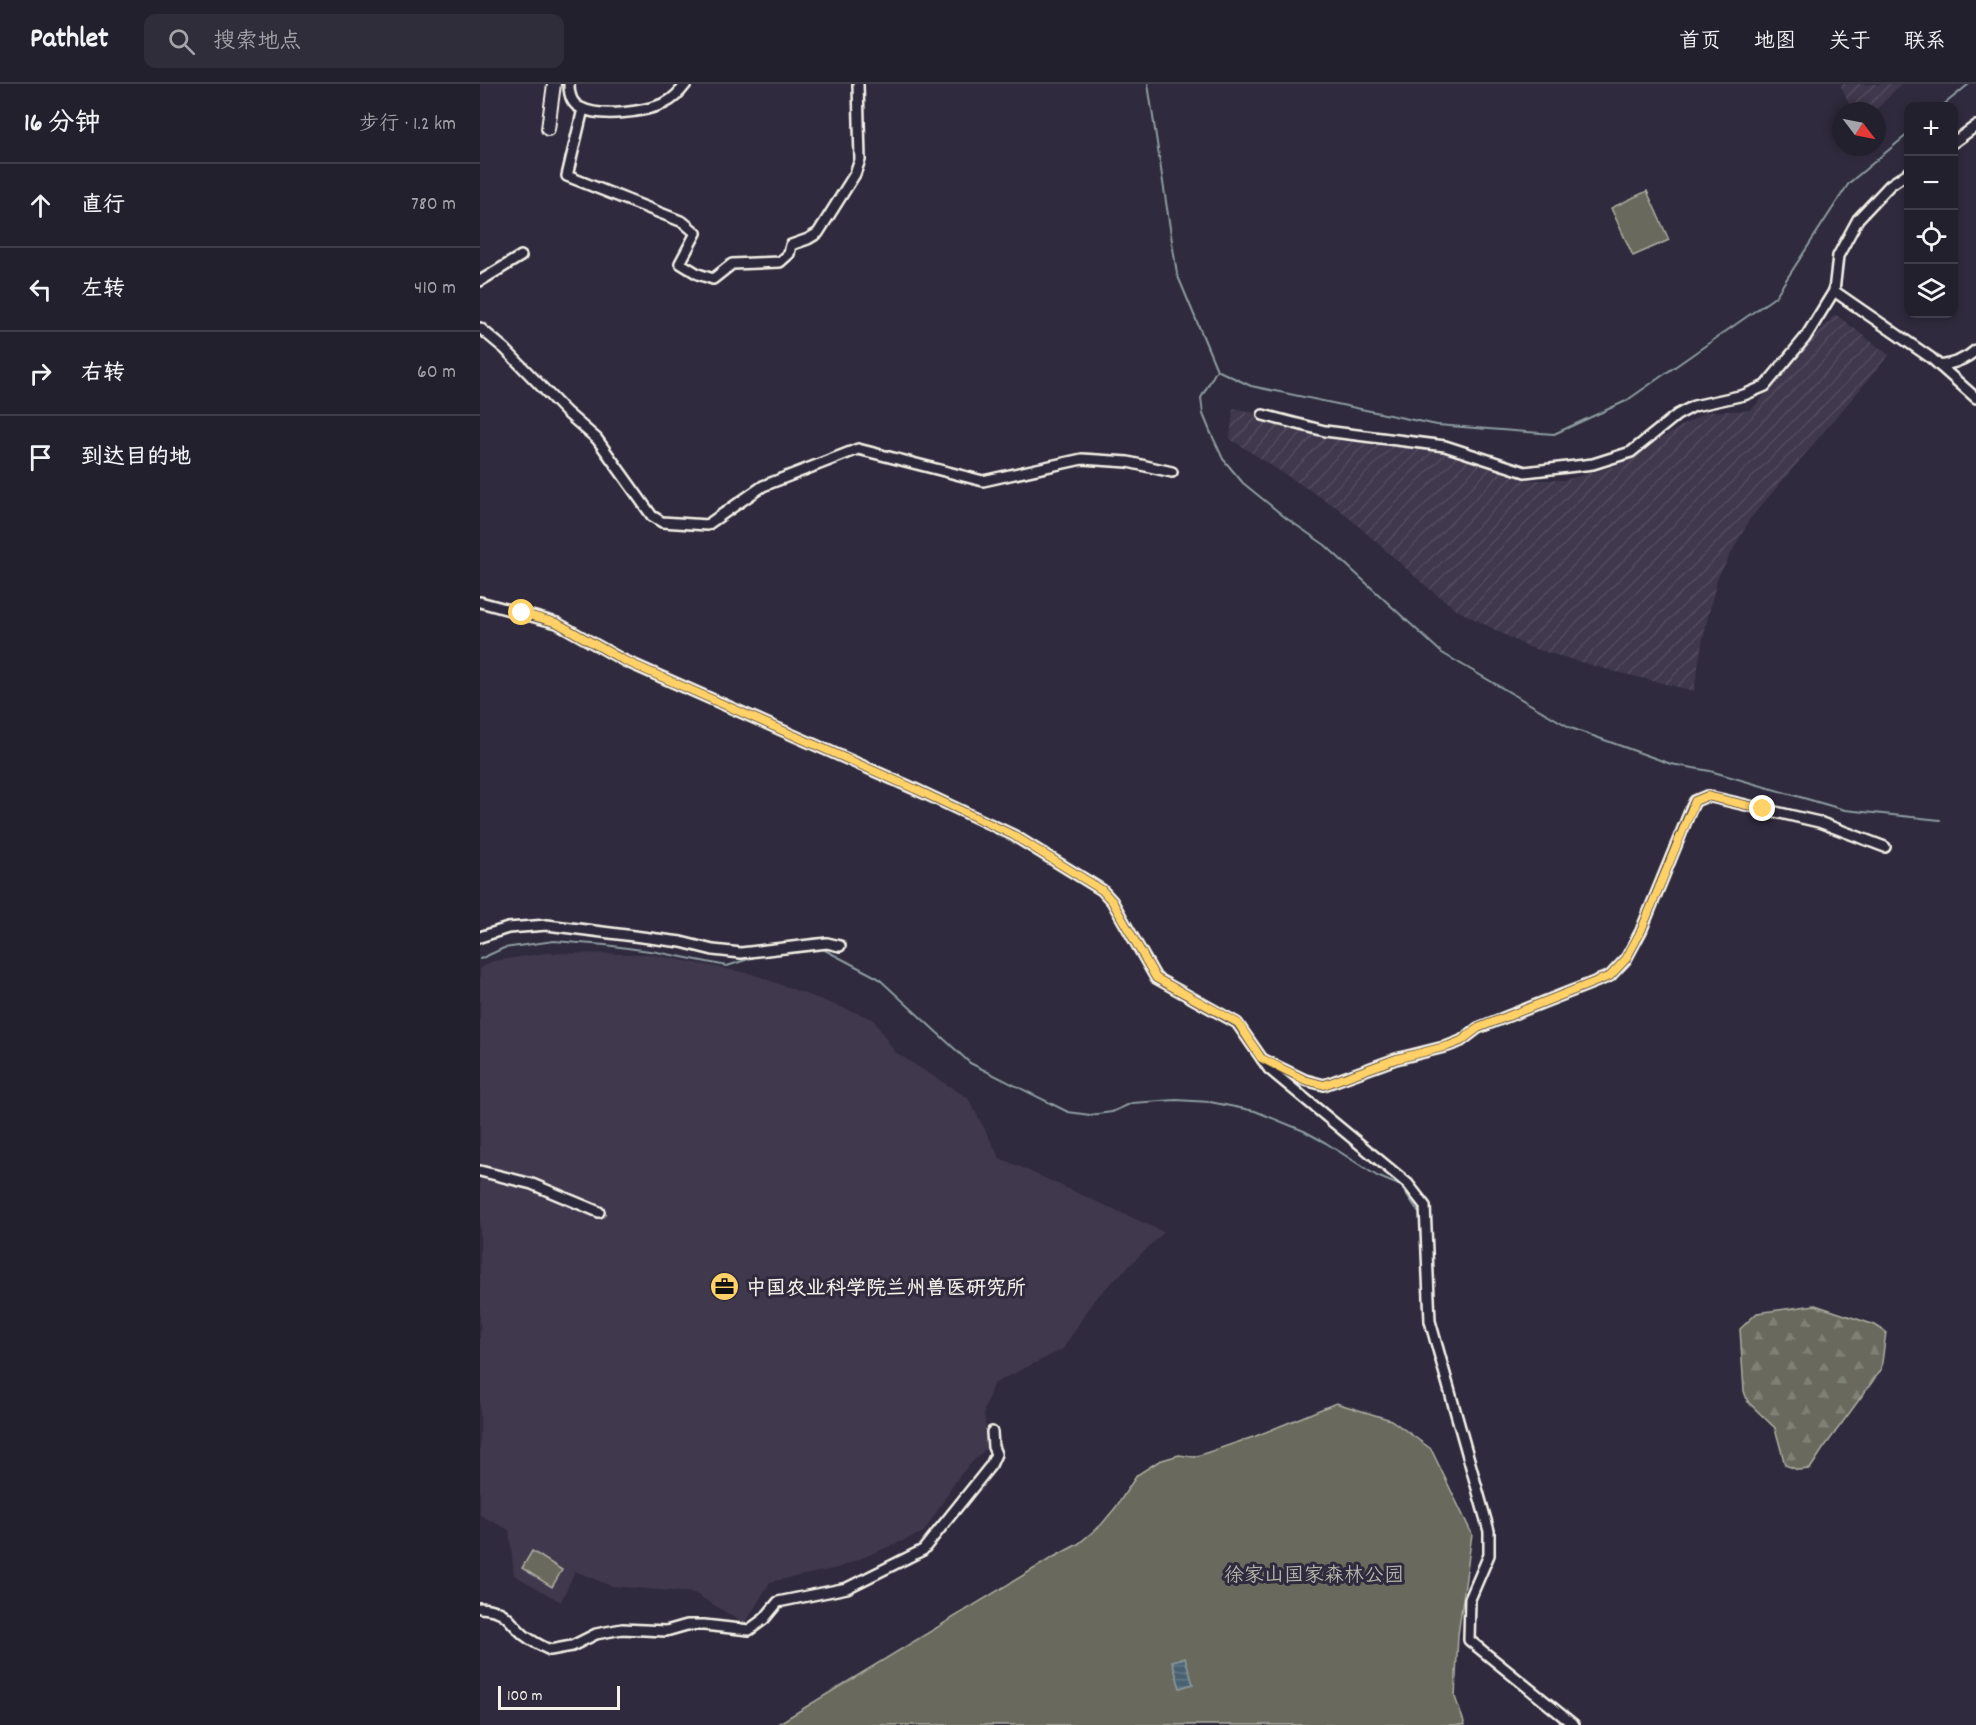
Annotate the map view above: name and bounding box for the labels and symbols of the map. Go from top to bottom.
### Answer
north arrow [1832,102,1886,156]
route start [508,599,534,625]
route end [1749,795,1775,821]
office icon: 中国农业科学院兰州兽医研究所 [709,1271,741,1303]
place label: 中国农业科学院兰州兽医研究所 [746,1276,1026,1304]
park label: 徐家山国家森林公园 [1224,1563,1404,1591]
scale bar [498,1683,620,1710]

